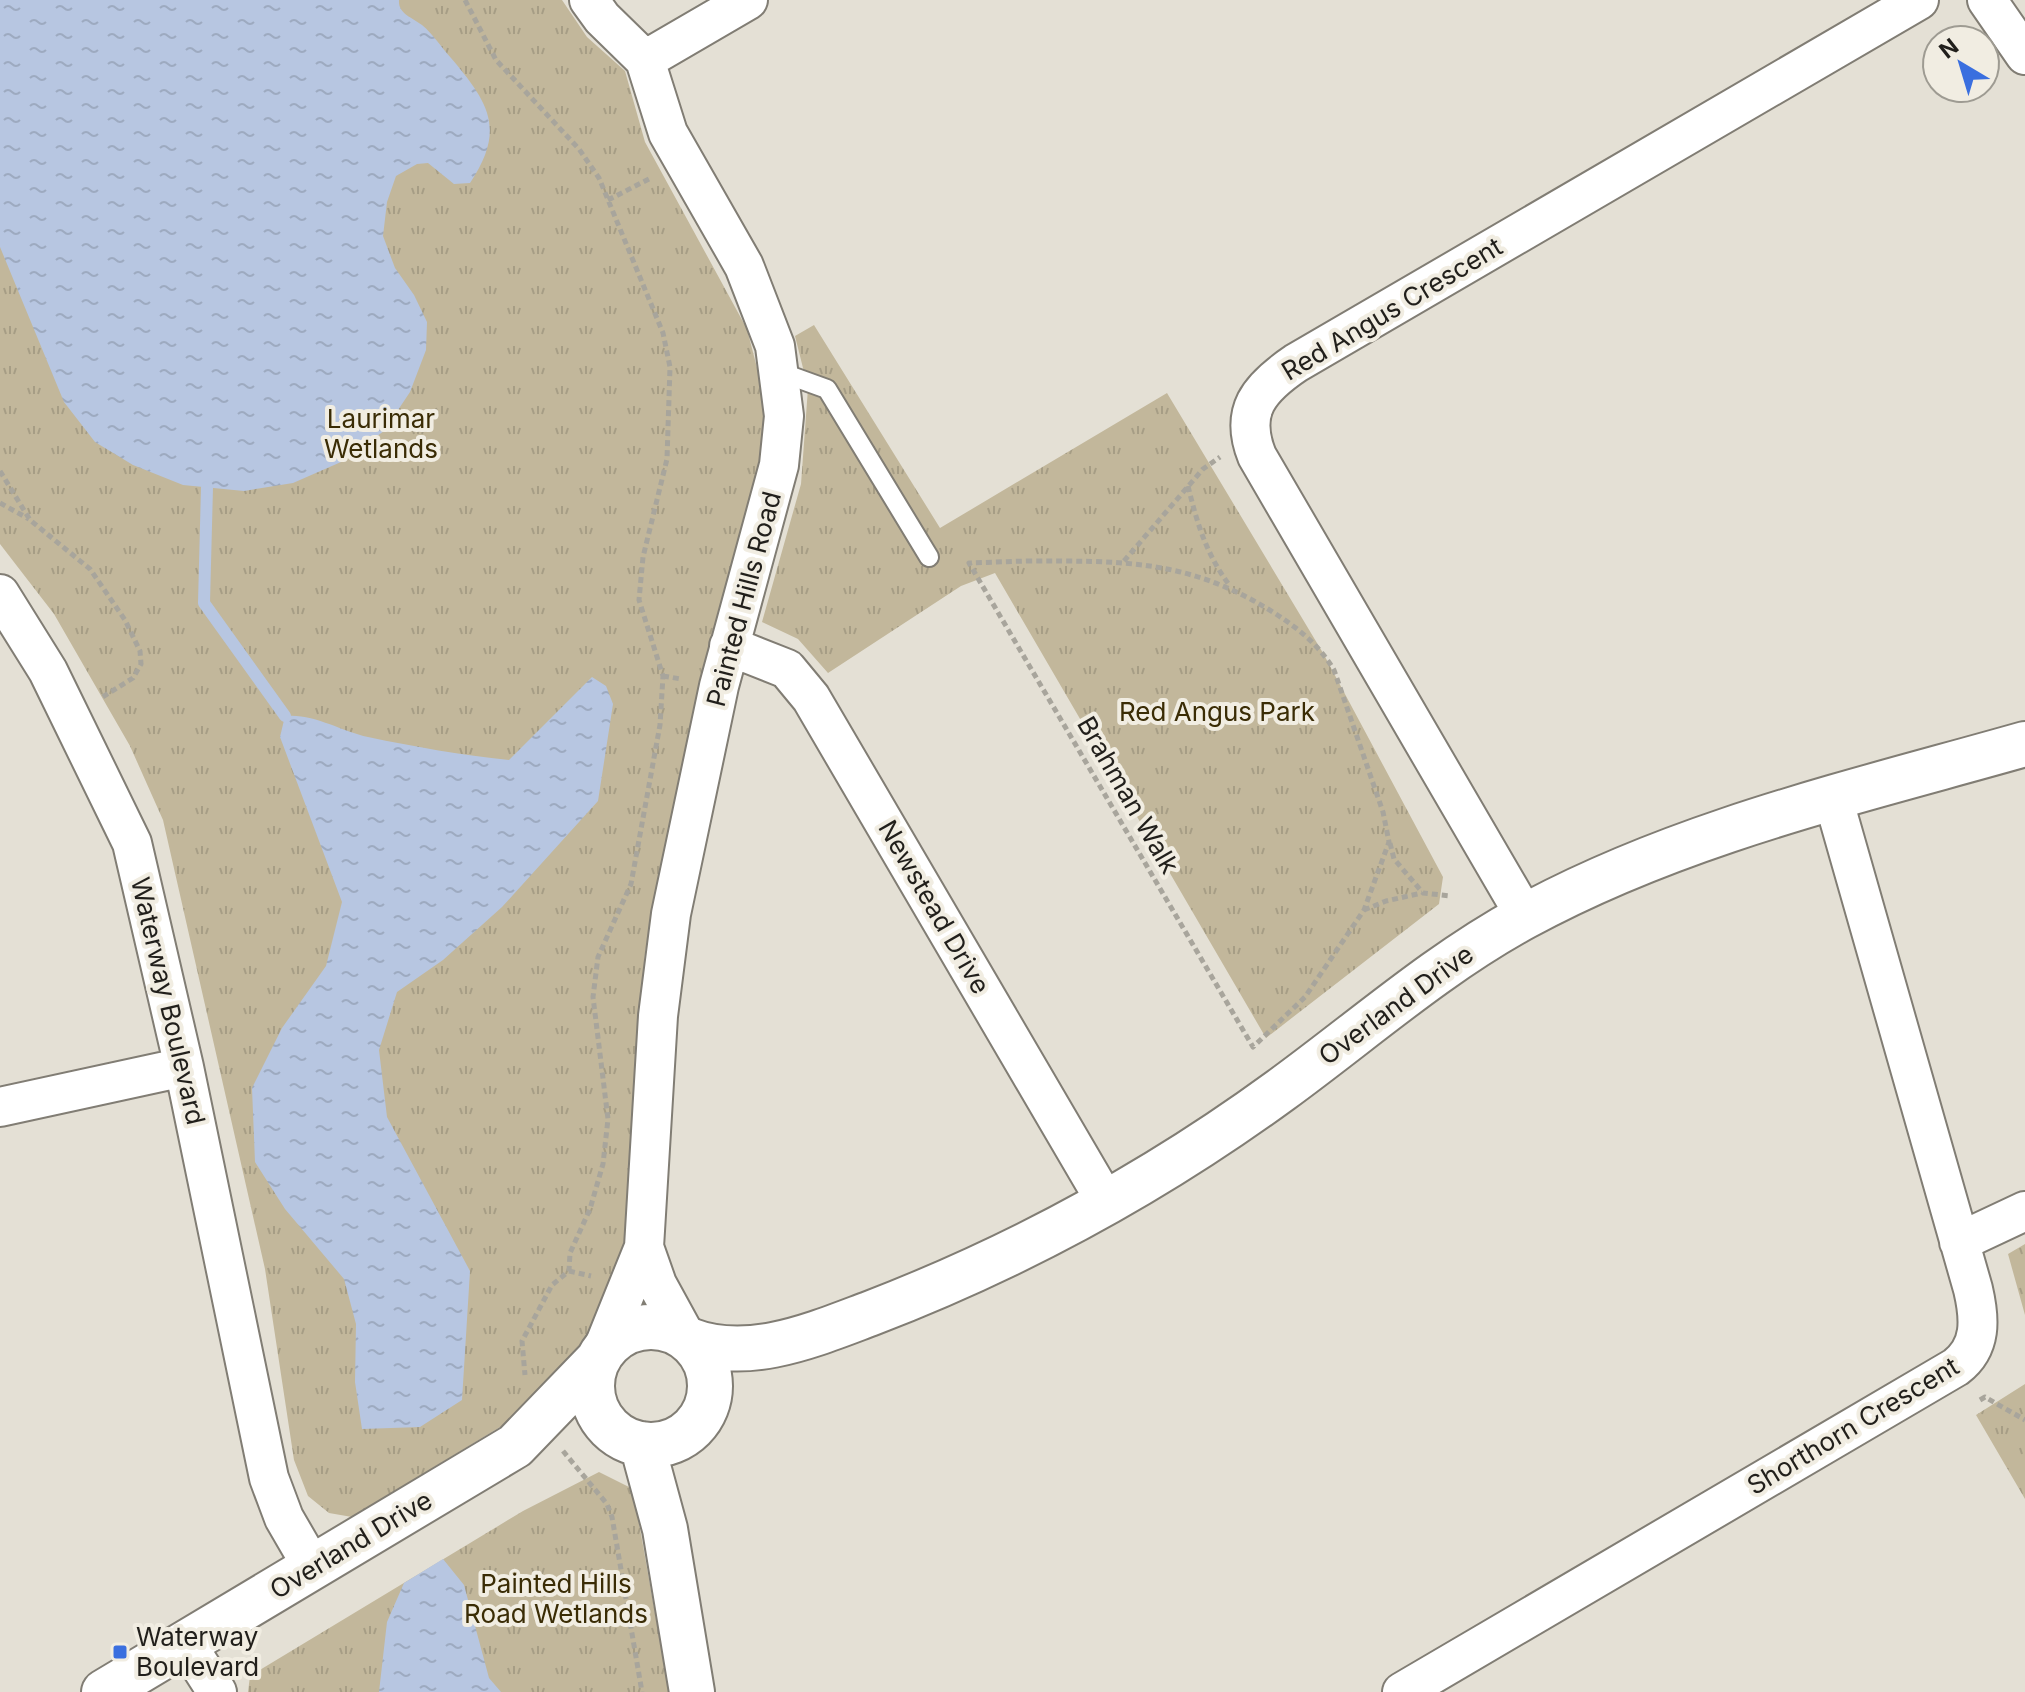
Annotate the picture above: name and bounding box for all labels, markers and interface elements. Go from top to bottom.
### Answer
north arrow [1921,24,2001,104]
text: N [1934,33,1963,64]
street label: Red Angus Crescent [1276,231,1508,387]
park label: Laurimar Wetlands [324,403,438,464]
street label: Painted Hills Road [700,488,787,710]
park label: Red Angus Park [1119,696,1315,727]
street label: Brahman Walk [1071,711,1186,879]
street label: Newstead Drive [872,814,997,999]
street label: Waterway Boulevard [125,874,212,1128]
street label: Overland Drive [1312,938,1479,1071]
street label: Shorthorn Crescent [1741,1350,1964,1501]
street label: Overland Drive [264,1484,437,1605]
park label: Painted Hills Road Wetlands [464,1568,648,1629]
place label: Waterway Boulevard [136,1621,259,1682]
marker: Waterway Boulevard [111,1643,129,1661]

